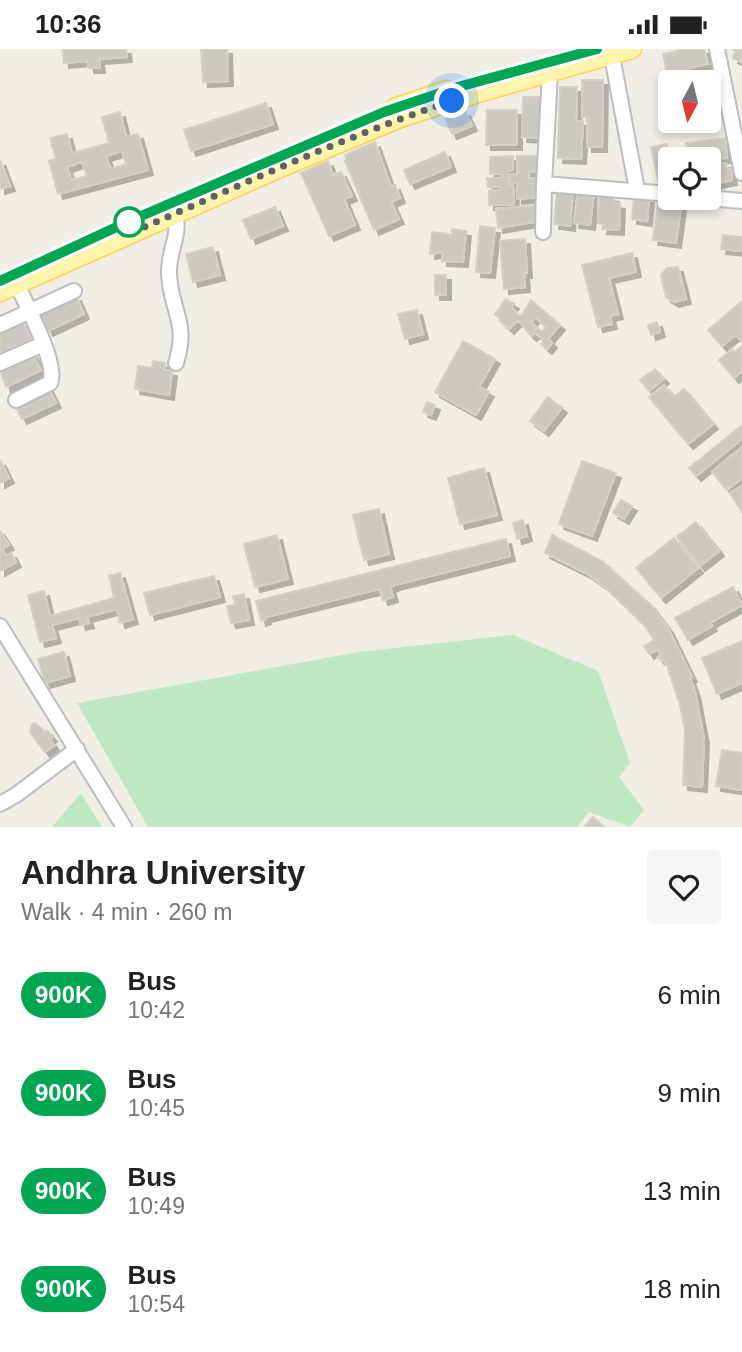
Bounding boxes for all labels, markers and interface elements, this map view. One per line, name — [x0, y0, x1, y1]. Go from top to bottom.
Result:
text: 10:36 — [35, 9, 102, 39]
north arrow — [658, 70, 721, 133]
map controls — [658, 70, 721, 210]
your location — [434, 83, 469, 118]
button: locate — [658, 147, 721, 210]
unlabelled marker — [114, 207, 144, 237]
button: heart — [647, 850, 721, 924]
text: Andhra University — [21, 854, 305, 891]
text: Walk · 4 min · 260 m — [21, 899, 232, 925]
text: Bus — [127, 966, 177, 996]
text: 6 min — [657, 980, 721, 1010]
text: 900K — [35, 981, 92, 1008]
text: 10:42 — [127, 997, 185, 1023]
text: Bus — [127, 1064, 177, 1094]
text: 9 min — [657, 1078, 721, 1108]
text: 900K — [35, 1079, 92, 1106]
text: 10:45 — [127, 1095, 185, 1121]
text: Bus — [127, 1162, 177, 1192]
text: 13 min — [643, 1176, 721, 1206]
text: 900K — [35, 1177, 92, 1204]
text: 10:49 — [127, 1193, 185, 1219]
text: Bus — [127, 1260, 177, 1290]
text: 18 min — [643, 1274, 721, 1304]
text: 900K — [35, 1275, 92, 1302]
text: 10:54 — [127, 1291, 185, 1317]

